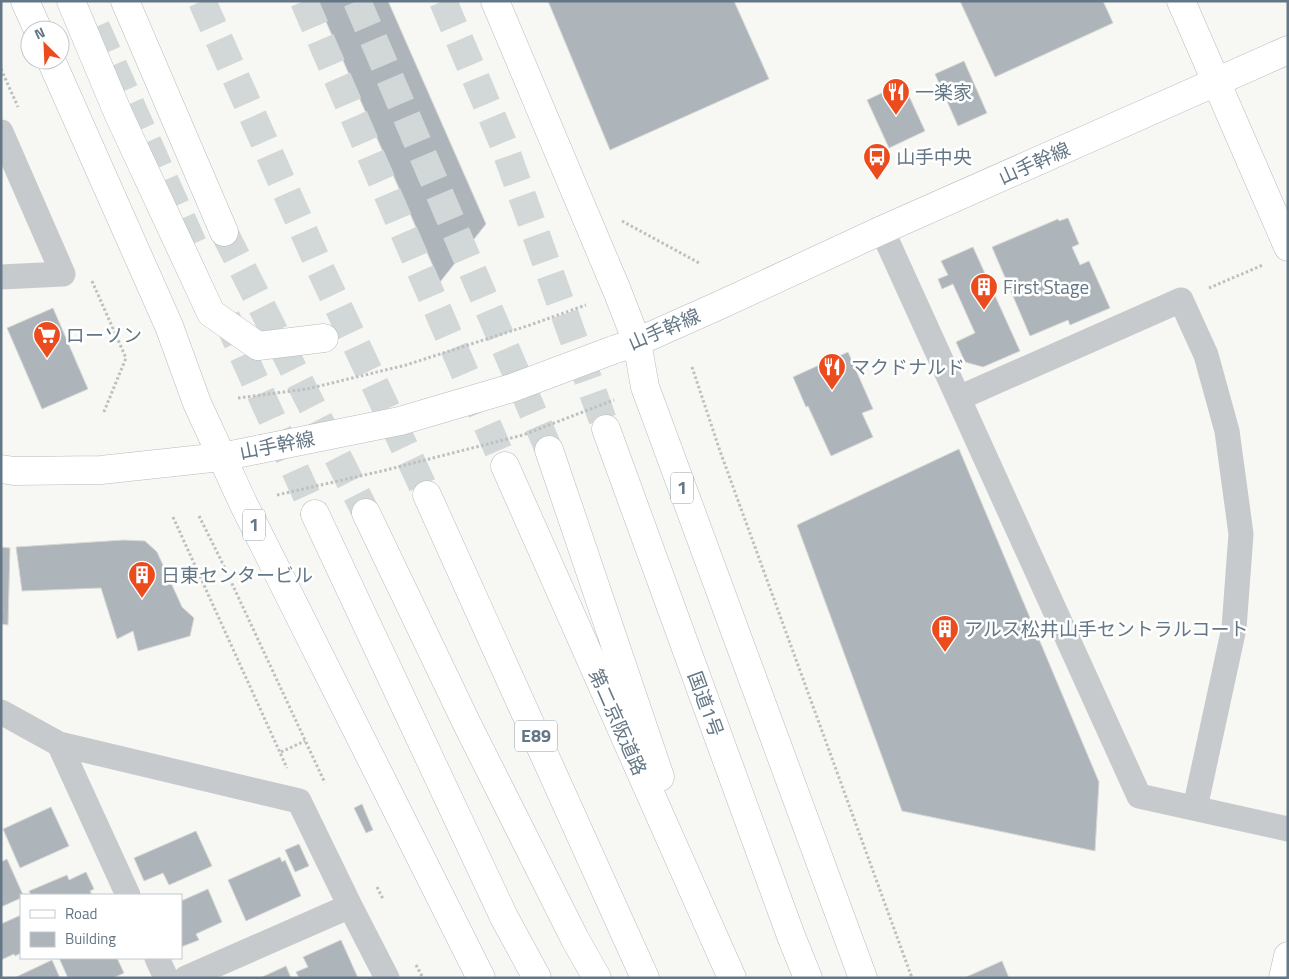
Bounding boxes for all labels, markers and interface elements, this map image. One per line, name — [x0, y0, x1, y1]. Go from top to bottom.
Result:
north arrow — [20, 20, 70, 70]
text: N — [31, 21, 48, 44]
restaurant icon: 一楽家 — [881, 77, 911, 116]
place label: 一楽家 — [915, 77, 972, 106]
street label: 山手幹線 — [993, 134, 1074, 191]
bus stop icon: 山手中央 — [862, 142, 892, 181]
place label: 山手中央 — [896, 142, 972, 171]
building icon: First Stage — [969, 272, 999, 311]
place label: First Stage — [1003, 272, 1089, 301]
street label: 山手幹線 — [623, 300, 704, 357]
supermarket icon: ローソン — [32, 320, 62, 359]
place label: ローソン — [66, 320, 142, 349]
restaurant icon: マクドナルド — [817, 352, 847, 391]
place label: マクドナルド — [851, 352, 965, 381]
street label: 山手幹線 — [237, 423, 317, 466]
road number: 1 — [671, 472, 693, 503]
road number: 1 — [243, 510, 265, 540]
building icon: 日東センタービル — [127, 560, 157, 599]
place label: 日東センタービル — [161, 560, 313, 589]
building icon: アルス松井山手セントラルコート — [930, 614, 960, 653]
place label: アルス松井山手セントラルコート — [964, 614, 1248, 643]
street label: 第二京阪道路 — [582, 664, 655, 780]
street label: 国道1号 — [681, 667, 732, 741]
road number: E89 — [515, 720, 557, 751]
legend — [20, 894, 182, 959]
text: Road — [65, 902, 97, 925]
text: Building — [65, 927, 116, 950]

